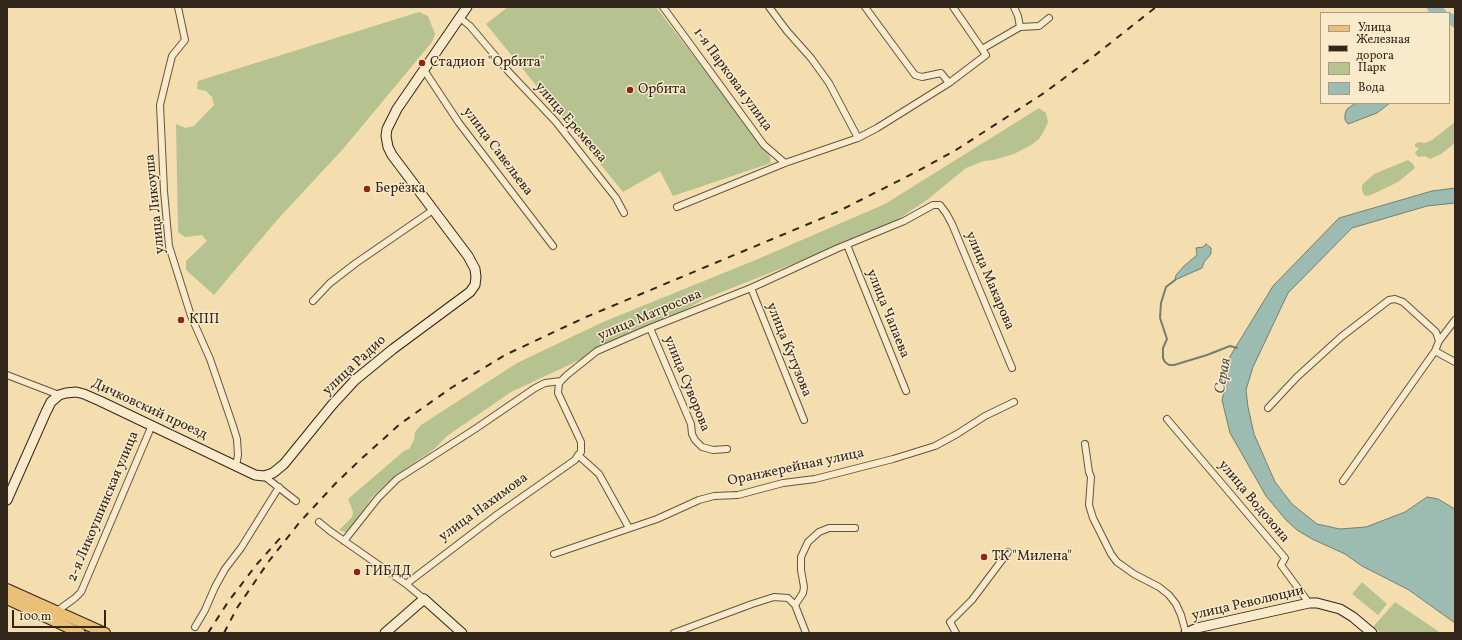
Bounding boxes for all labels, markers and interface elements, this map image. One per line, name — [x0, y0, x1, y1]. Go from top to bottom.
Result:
legend — [1320, 12, 1450, 104]
text: Улица — [1358, 20, 1391, 36]
street label: 1-я Парковая улица — [689, 25, 775, 135]
text: Железная дорога — [1356, 32, 1410, 64]
place label: Стадион "Орбита" — [430, 55, 545, 71]
marker: Стадион "Орбита" — [417, 58, 427, 68]
text: Парк — [1358, 60, 1386, 76]
street label: улица Еремеева — [530, 79, 610, 167]
text: Вода — [1358, 80, 1385, 96]
place label: Орбита — [638, 82, 686, 98]
marker: Орбита — [625, 85, 635, 95]
street label: улица Савельева — [458, 104, 536, 200]
street label: улица Ликоуша — [142, 153, 170, 255]
place label: Берёзка — [375, 181, 425, 197]
marker: Берёзка — [362, 184, 372, 194]
street label: улица Макарова — [961, 229, 1017, 333]
street label: улица Чапаева — [862, 267, 912, 361]
street label: улица Матросова — [595, 287, 705, 345]
street label: улица Кутузова — [761, 300, 815, 400]
place label: КПП — [189, 312, 219, 328]
marker: КПП — [176, 315, 186, 325]
street label: улица Радио — [320, 332, 390, 400]
street label: улица Суворова — [659, 334, 713, 434]
water label: Серая — [1212, 357, 1236, 395]
street label: Дичковский проезд — [88, 376, 210, 444]
street label: 2-я Ликоушинская улица — [65, 429, 143, 585]
street label: Оранжерейная улица — [726, 445, 866, 491]
street label: улица Водозона — [1214, 457, 1292, 547]
street label: улица Нахимова — [436, 470, 532, 546]
place label: ТК "Милена" — [992, 549, 1072, 565]
marker: ТК "Милена" — [979, 552, 989, 562]
place label: ГИБДД — [365, 564, 411, 580]
marker: ГИБДД — [352, 567, 362, 577]
street label: улица Революции — [1190, 583, 1306, 625]
scale bar — [14, 602, 108, 628]
text: 100 m — [19, 609, 51, 625]

